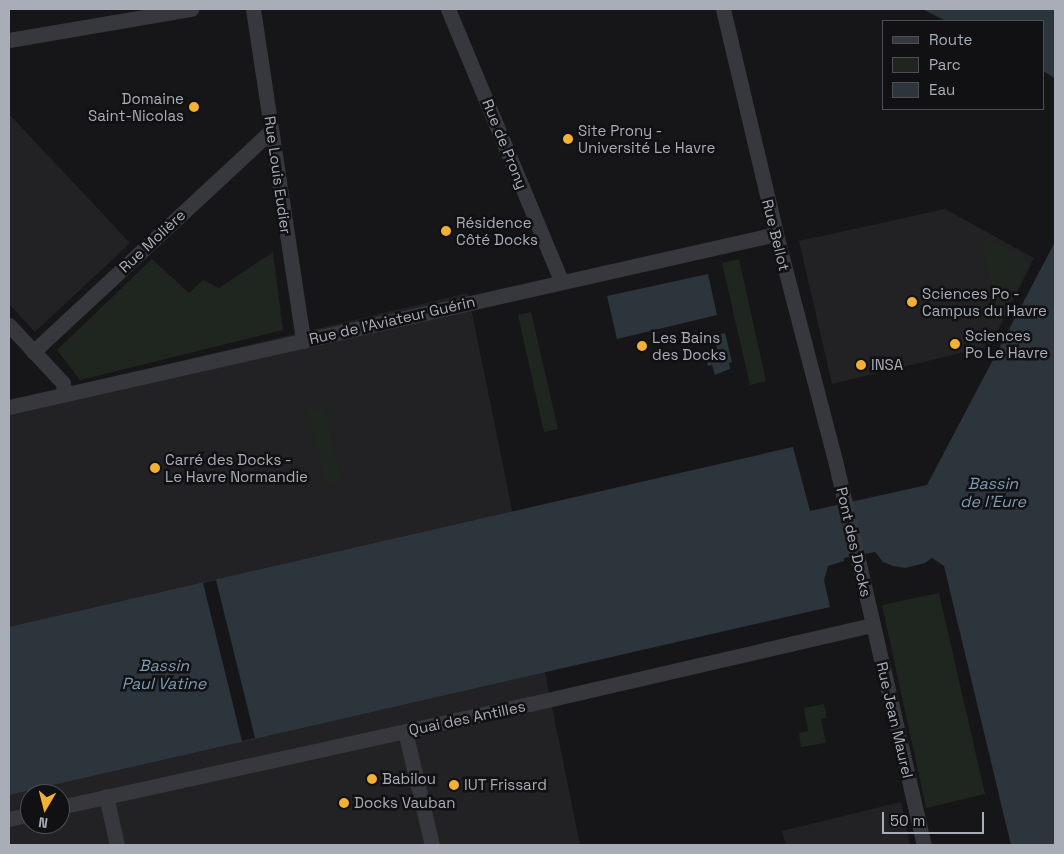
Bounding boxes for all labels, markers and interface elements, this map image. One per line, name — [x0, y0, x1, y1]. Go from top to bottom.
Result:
legend — [882, 20, 1044, 110]
text: Route — [929, 30, 972, 49]
text: Parc — [929, 55, 961, 74]
text: Eau — [929, 80, 955, 99]
place label: Domaine Saint-Nicolas — [88, 89, 184, 124]
street label: Rue de Prony — [479, 96, 531, 192]
marker: Domaine Saint-Nicolas — [188, 101, 200, 113]
street label: Rue Louis Eudier — [261, 115, 295, 235]
place label: Site Prony - Université Le Havre — [578, 121, 715, 156]
marker: Site Prony - Université Le Havre — [562, 133, 574, 145]
street label: Rue Bellot — [758, 197, 794, 273]
street label: Rue Molière — [115, 206, 189, 276]
place label: Résidence Côté Docks — [456, 213, 538, 248]
marker: Résidence Côté Docks — [440, 225, 452, 237]
place label: Sciences Po - Campus du Havre — [922, 284, 1047, 319]
street label: Rue de l'Aviateur Guérin — [307, 292, 477, 348]
marker: Sciences Po - Campus du Havre — [906, 296, 918, 308]
place label: Sciences Po Le Havre — [965, 326, 1048, 361]
place label: Les Bains des Docks — [652, 328, 726, 363]
marker: Sciences Po Le Havre — [949, 338, 961, 350]
marker: Les Bains des Docks — [636, 340, 648, 352]
place label: INSA — [871, 356, 903, 374]
marker: INSA — [855, 359, 867, 371]
place label: Carré des Docks - Le Havre Normandie — [165, 450, 308, 485]
marker: Carré des Docks - Le Havre Normandie — [149, 462, 161, 474]
water label: Bassin de l'Eure — [960, 474, 1026, 512]
street label: Pont des Docks — [833, 485, 875, 599]
water label: Bassin Paul Vatine — [122, 656, 206, 694]
street label: Rue Jean Maurel — [873, 660, 917, 780]
street label: Quai des Antilles — [407, 697, 527, 739]
place label: Babilou — [382, 770, 436, 788]
marker: Babilou — [366, 773, 378, 785]
place label: IUT Frissard — [464, 776, 547, 794]
marker: IUT Frissard — [448, 779, 460, 791]
north arrow — [20, 784, 70, 834]
place label: Docks Vauban — [354, 794, 456, 812]
marker: Docks Vauban — [338, 797, 350, 809]
scale bar — [884, 802, 986, 834]
text: 50 m — [890, 811, 925, 830]
text: N — [37, 813, 49, 832]

